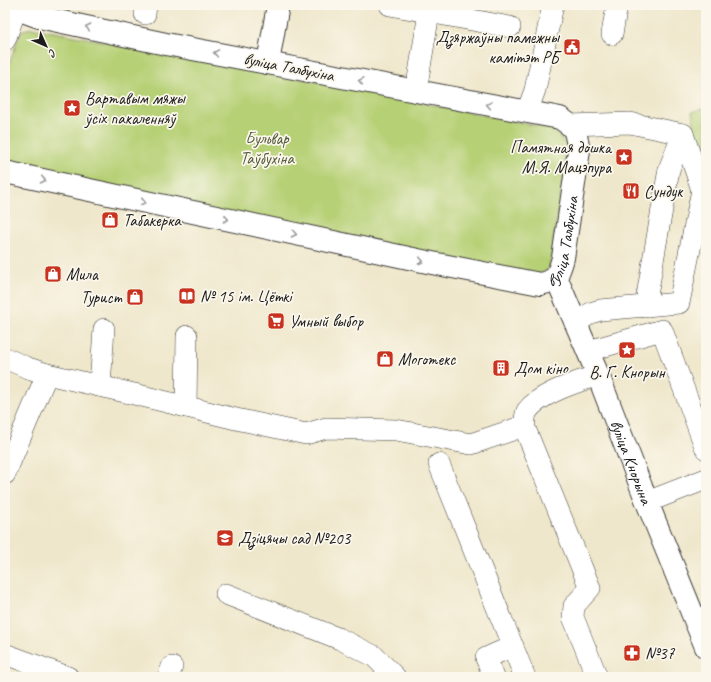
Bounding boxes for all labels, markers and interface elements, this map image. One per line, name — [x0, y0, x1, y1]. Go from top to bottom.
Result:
one-way arrow — [85, 24, 91, 32]
north arrow — [26, 26, 66, 66]
place label: Дзяржаўны памежны камітэт РБ — [436, 27, 562, 68]
public building icon: Дзяржаўны памежны камітэт РБ — [562, 37, 582, 57]
text: С — [45, 46, 60, 61]
street label: вуліца Талбухіна — [242, 48, 337, 86]
one-way arrow — [213, 49, 219, 58]
one-way arrow — [358, 77, 364, 85]
place label: Вартавым мяжы ўсіх пакаленняў — [84, 88, 187, 129]
place icon: Вартавым мяжы ўсіх пакаленняў — [62, 98, 82, 118]
one-way arrow — [486, 101, 492, 110]
park label: Бульвар Таўбухіна — [240, 128, 296, 169]
place label: Памятная дошка М.Я. Мацэпура — [510, 137, 613, 178]
place icon: Памятная дошка М.Я. Мацэпура — [614, 147, 634, 167]
one-way arrow — [40, 176, 46, 184]
restaurant icon: Сундук — [621, 181, 641, 201]
place label: Сундук — [644, 181, 684, 202]
street label: вуліца Талбухіна — [543, 193, 583, 291]
one-way arrow — [140, 197, 146, 205]
shop icon: Табакерка — [100, 210, 120, 230]
place label: Табакерка — [123, 210, 182, 231]
one-way arrow — [223, 215, 229, 223]
one-way arrow — [291, 229, 297, 237]
one-way arrow — [418, 257, 424, 265]
shop icon: Мила — [43, 264, 63, 284]
place label: Мила — [66, 264, 99, 285]
library icon: № 15 ім. Цёткі — [177, 286, 197, 306]
place label: № 15 ім. Цёткі — [200, 286, 294, 307]
place label: Турист — [81, 287, 122, 308]
shop icon: Турист — [125, 287, 145, 307]
supermarket icon: Умный выбор — [266, 311, 286, 331]
place label: Умный выбор — [289, 311, 365, 332]
place icon: В. Г. Кнорын — [617, 340, 637, 360]
shop icon: Моготекс — [375, 349, 395, 369]
place label: Моготекс — [398, 349, 456, 370]
building icon: Дом кіно — [491, 358, 511, 378]
place label: Дом кіно — [514, 358, 569, 379]
place label: В. Г. Кнорын — [589, 362, 666, 383]
street label: вуліца Кнорына — [606, 417, 658, 509]
school or university icon: Дзіцячы сад №203 — [215, 528, 235, 548]
place label: Дзіцячы сад №203 — [238, 528, 352, 550]
pharmacy icon: №37 — [622, 643, 642, 663]
place label: №37 — [645, 643, 676, 664]

